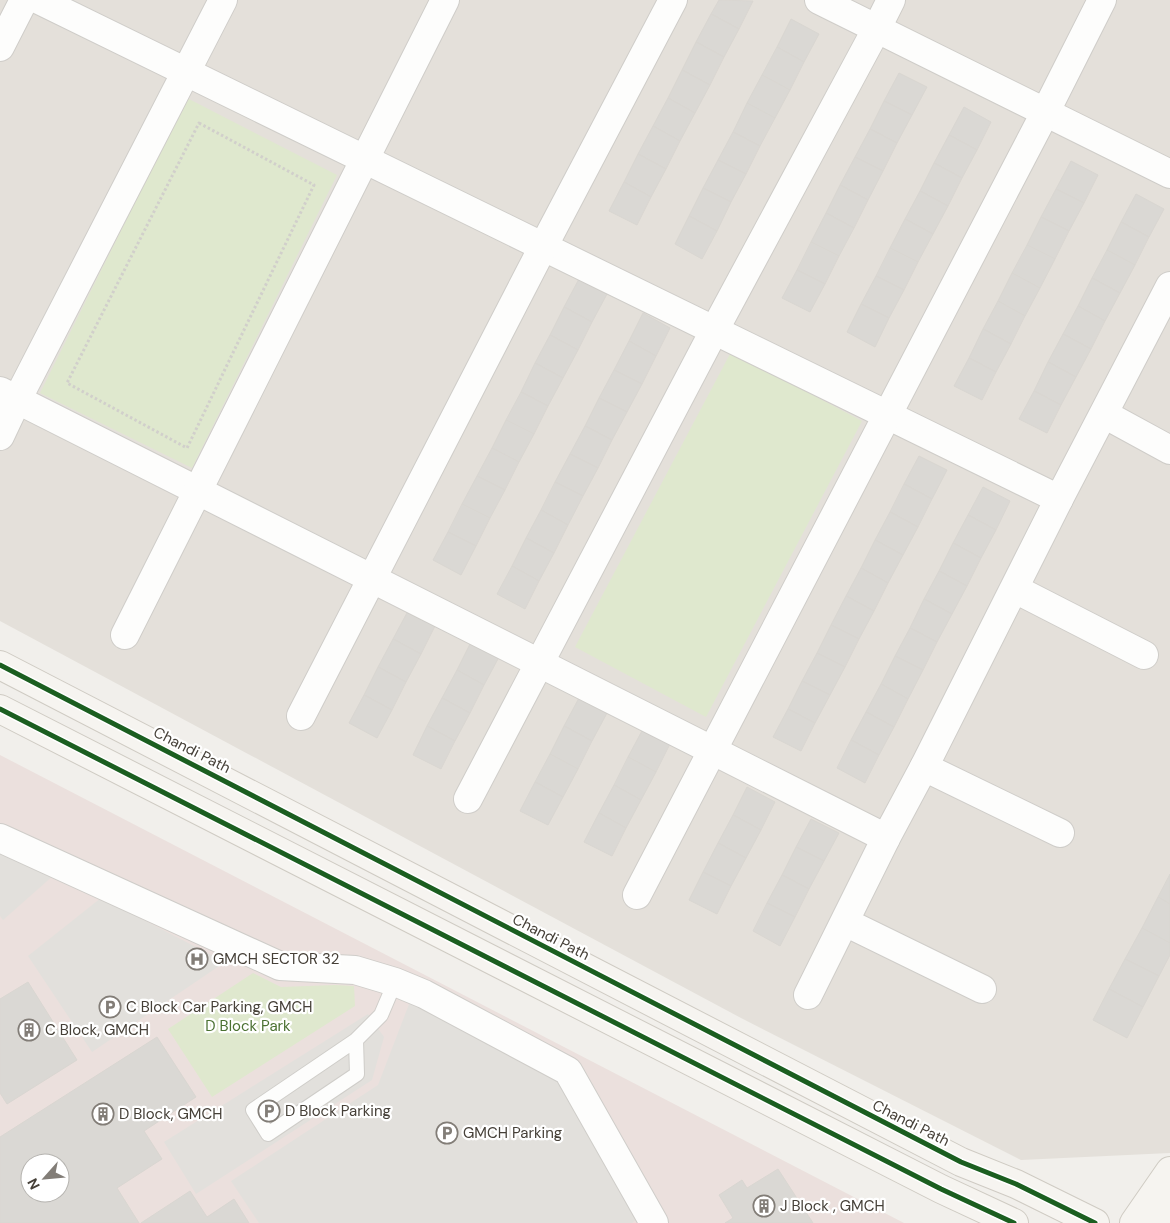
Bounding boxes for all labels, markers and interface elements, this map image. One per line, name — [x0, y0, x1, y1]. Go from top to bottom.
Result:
street label: Chandi Path — [150, 722, 234, 778]
street label: Chandi Path — [509, 909, 593, 965]
hospital icon: GMCH SECTOR 32 — [185, 947, 209, 971]
place label: GMCH SECTOR 32 — [213, 949, 340, 969]
parking icon: C Block Car Parking, GMCH — [98, 995, 122, 1019]
place label: C Block Car Parking, GMCH — [126, 997, 313, 1017]
park label: D Block Park — [205, 1016, 291, 1036]
building icon: C Block, GMCH — [17, 1018, 41, 1042]
place label: C Block, GMCH — [45, 1020, 149, 1040]
street label: Chandi Path — [869, 1095, 953, 1151]
parking icon: D Block Parking — [257, 1099, 281, 1123]
place label: D Block Parking — [285, 1101, 391, 1121]
building icon: D Block, GMCH — [91, 1102, 115, 1126]
place label: D Block, GMCH — [119, 1104, 222, 1124]
parking icon: GMCH Parking — [435, 1121, 459, 1145]
place label: GMCH Parking — [463, 1123, 562, 1143]
north arrow — [20, 1153, 70, 1203]
text: N — [23, 1175, 44, 1193]
building icon: J Block , GMCH — [752, 1194, 776, 1218]
place label: J Block , GMCH — [780, 1196, 885, 1216]

